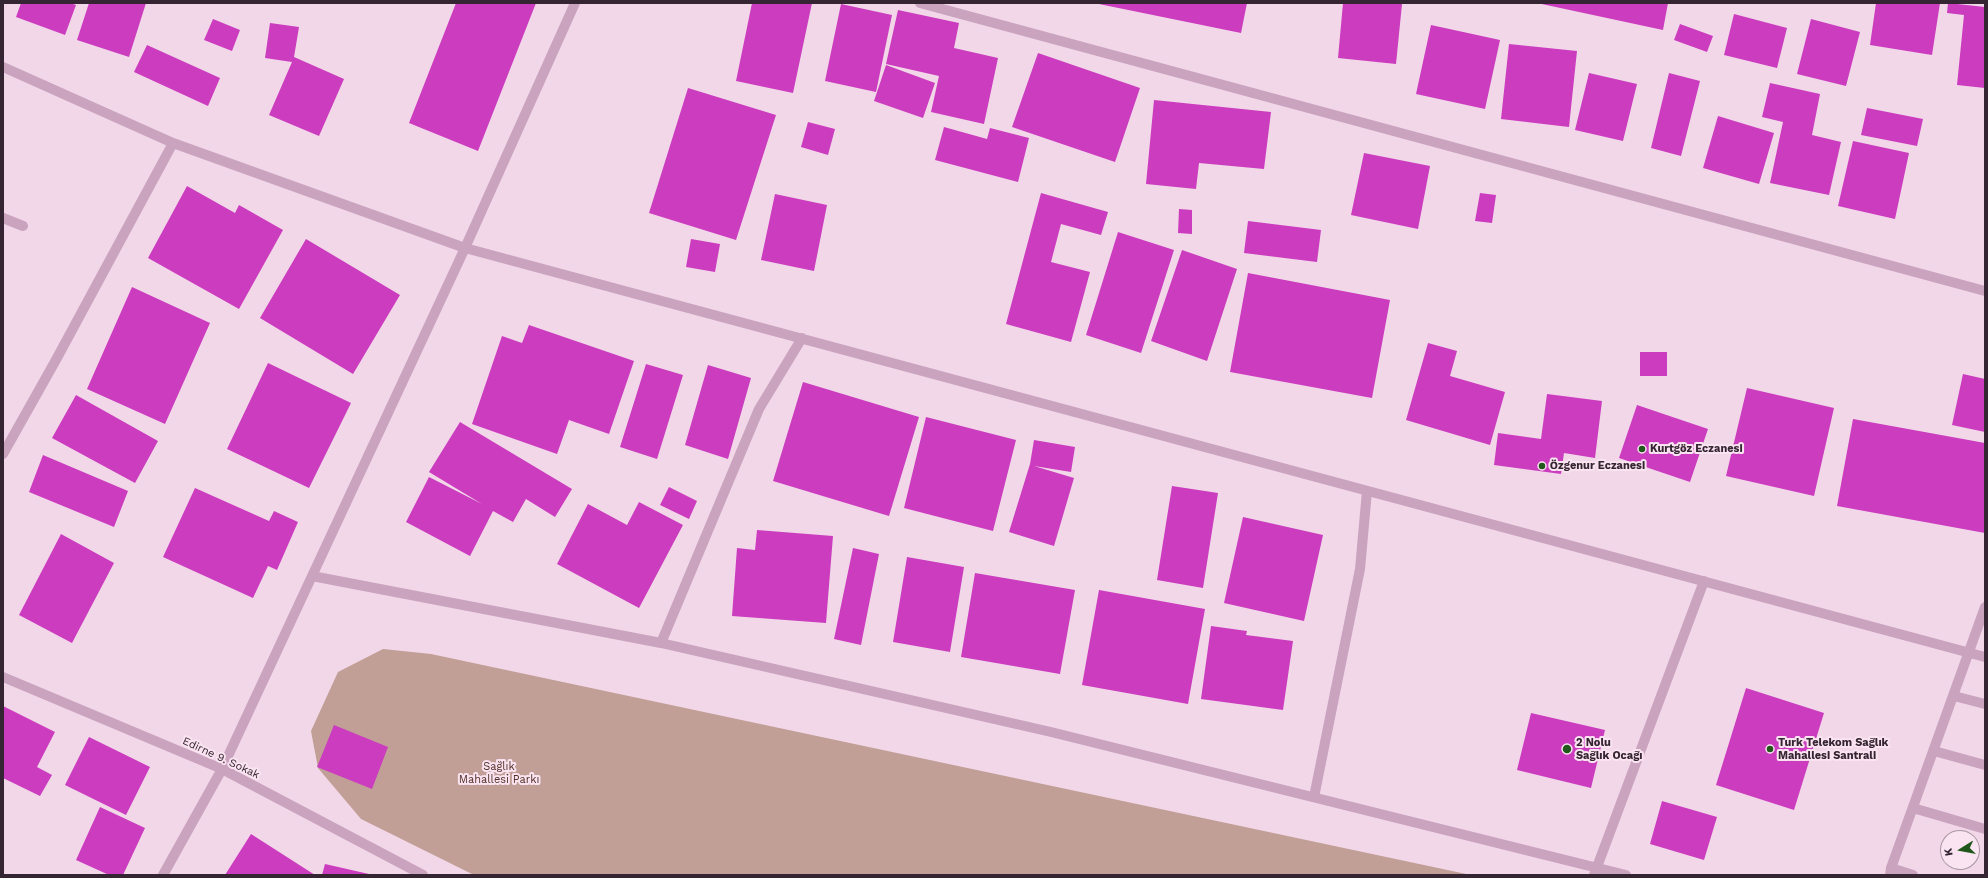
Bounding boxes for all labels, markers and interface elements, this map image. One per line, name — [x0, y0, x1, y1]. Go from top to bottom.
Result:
place label: Kurtgöz Eczanesi — [1650, 442, 1743, 456]
marker: Kurtgöz Eczanesi — [1637, 444, 1647, 454]
place label: Özgenur Eczanesi — [1550, 459, 1645, 473]
marker: Özgenur Eczanesi — [1537, 461, 1547, 471]
street label: Edirne 9. Sokak — [180, 734, 262, 782]
place label: 2 Nolu Sağlık Ocağı — [1576, 736, 1643, 762]
place label: Turk Telekom Sağlık Mahallesi Santrali — [1778, 736, 1888, 762]
marker: 2 Nolu Sağlık Ocağı — [1561, 743, 1573, 755]
marker: Turk Telekom Sağlık Mahallesi Santrali — [1765, 744, 1775, 754]
park label: Sağlık Mahallesi Parkı — [459, 760, 539, 786]
north arrow — [1940, 830, 1980, 870]
text: K — [1942, 847, 1956, 857]

